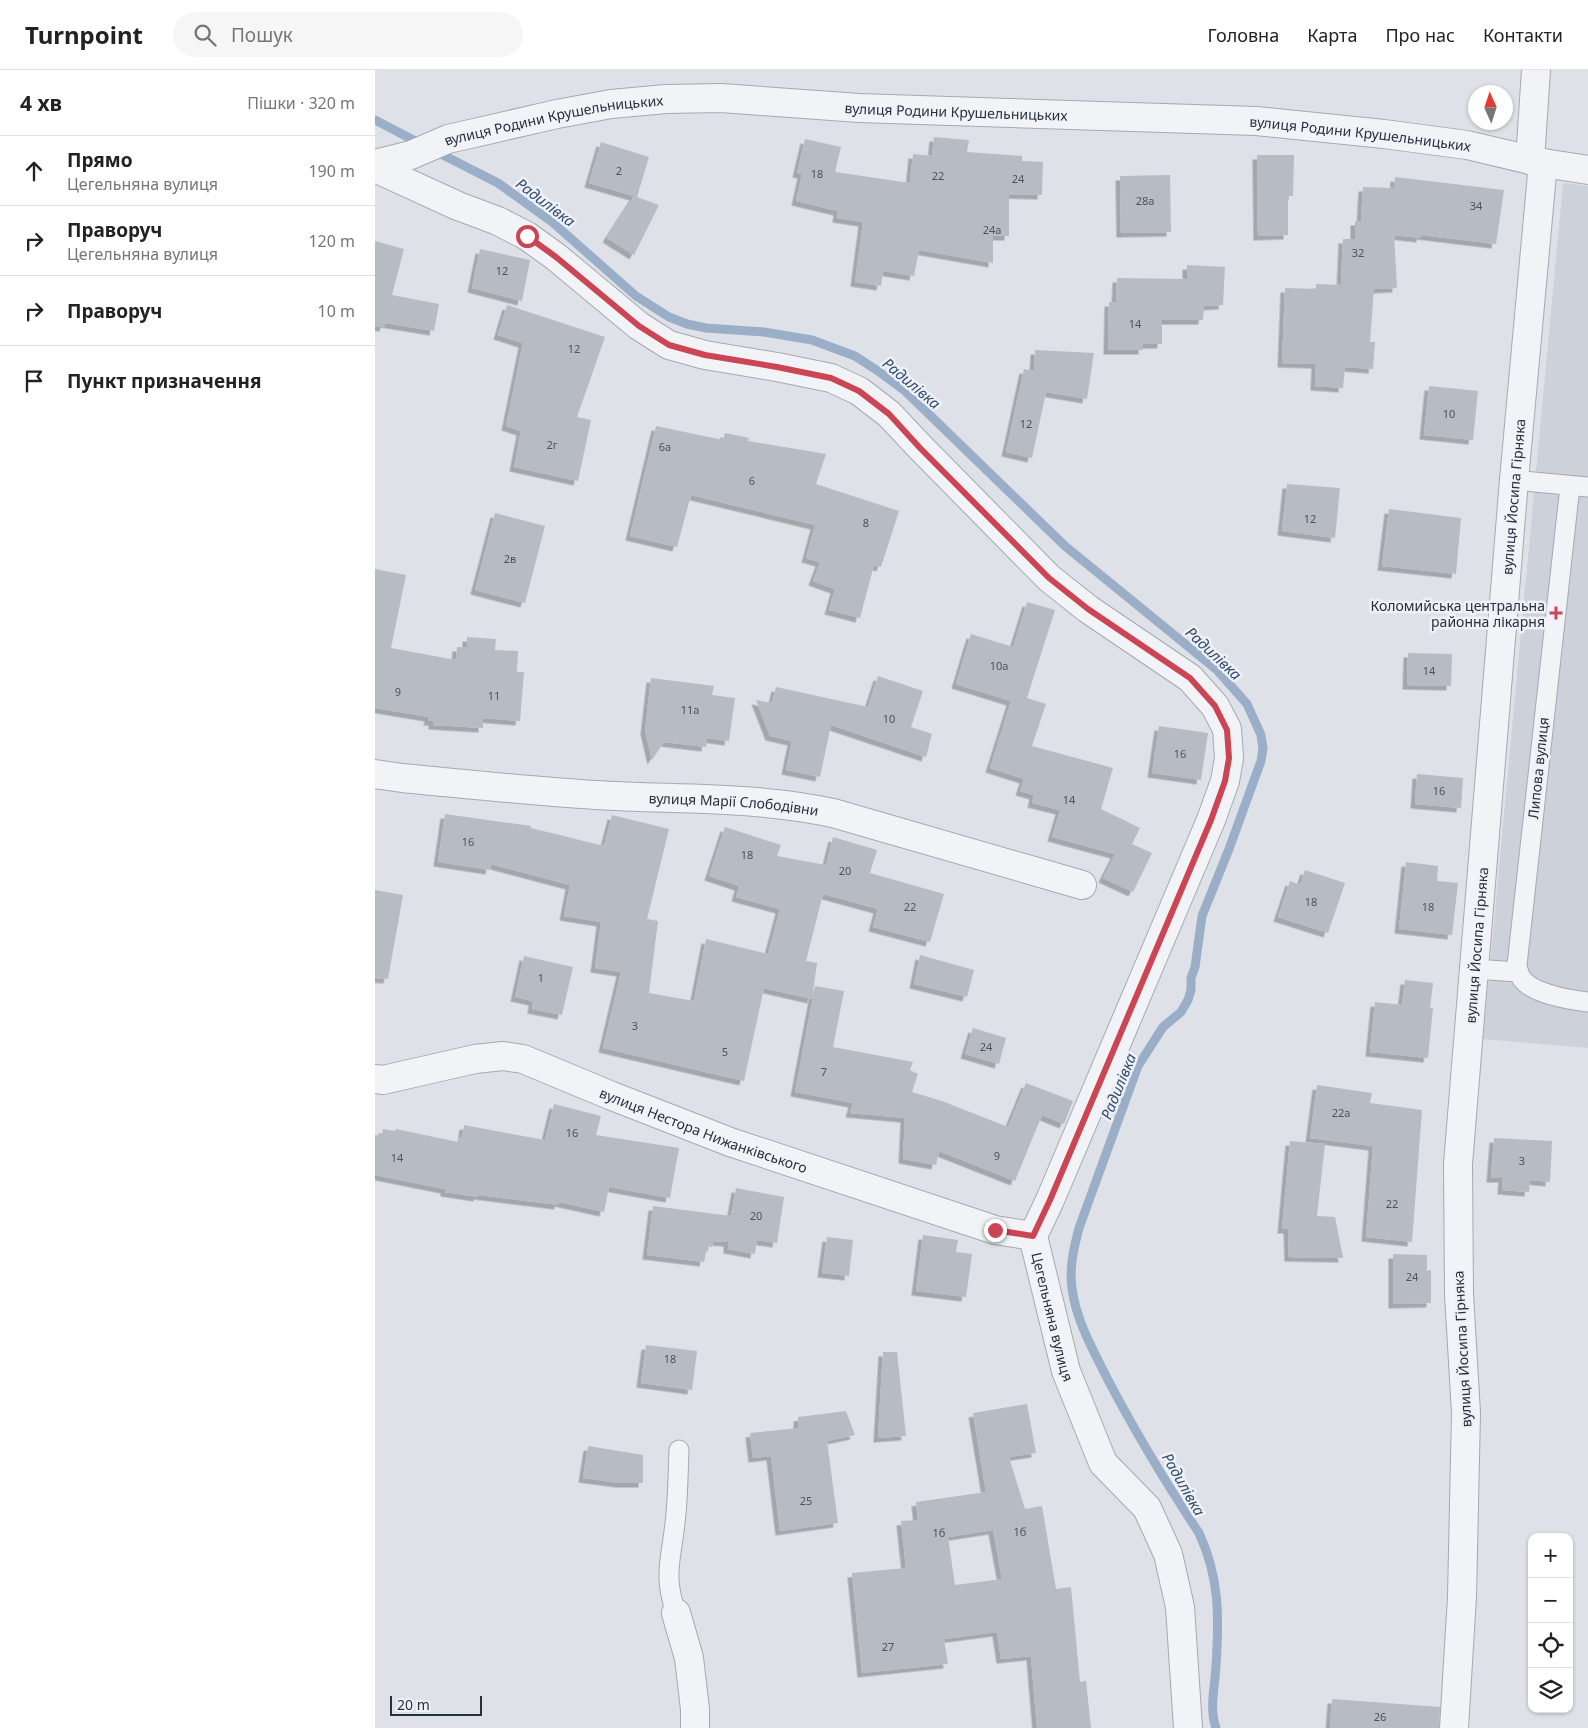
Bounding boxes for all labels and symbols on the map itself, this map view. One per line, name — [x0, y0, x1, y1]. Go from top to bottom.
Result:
north arrow — [1468, 85, 1513, 130]
street label: вулиця Родини Крушельницьких — [441, 90, 665, 149]
street label: вулиця Родини Крушельницьких — [844, 97, 1069, 124]
street label: вулиця Родини Крушельницьких — [1249, 111, 1474, 155]
house number: 2 — [616, 163, 622, 178]
house number: 18 — [811, 166, 823, 181]
house number: 22 — [932, 168, 944, 183]
house number: 24 — [1012, 171, 1025, 186]
water label: Радилівка — [512, 173, 580, 231]
house number: 28а — [1136, 193, 1154, 208]
house number: 34 — [1470, 198, 1483, 213]
house number: 24а — [983, 222, 1001, 237]
route start — [516, 225, 539, 248]
house number: 32 — [1352, 245, 1364, 260]
house number: 12 — [496, 263, 508, 278]
house number: 14 — [1129, 316, 1142, 331]
house number: 12 — [568, 341, 580, 356]
water label: Радилівка — [879, 353, 945, 413]
house number: 10 — [1443, 406, 1455, 421]
house number: 12 — [1020, 416, 1032, 431]
street label: вулиця Йосипа Гірняка — [1497, 418, 1529, 576]
house number: 2г — [546, 437, 558, 452]
house number: 6а — [659, 439, 671, 454]
house number: 6 — [749, 473, 755, 488]
house number: 12 — [1304, 511, 1316, 526]
house number: 8 — [863, 515, 869, 530]
house number: 2в — [504, 551, 516, 566]
place label: Коломийська центральна районна лікарня — [1371, 596, 1545, 631]
marker: Коломийська центральна районна лікарня — [1549, 606, 1563, 620]
water label: Радилівка — [1182, 622, 1247, 684]
house number: 10а — [990, 658, 1008, 673]
house number: 14 — [1423, 663, 1436, 678]
house number: 9 — [395, 684, 401, 699]
house number: 11 — [488, 688, 500, 703]
house number: 11а — [681, 702, 699, 717]
house number: 10 — [883, 711, 895, 726]
street label: Липова вулиця — [1523, 716, 1553, 820]
house number: 16 — [1174, 746, 1186, 761]
house number: 16 — [1433, 783, 1445, 798]
street label: вулиця Марії Слободівни — [648, 788, 820, 819]
house number: 14 — [1063, 792, 1076, 807]
house number: 16 — [462, 834, 474, 849]
house number: 18 — [741, 847, 753, 862]
house number: 20 — [839, 863, 851, 878]
street label: вулиця Йосипа Гірняка — [1460, 866, 1492, 1024]
house number: 18 — [1305, 894, 1317, 909]
house number: 22 — [904, 899, 916, 914]
house number: 18 — [1422, 899, 1434, 914]
house number: 1 — [538, 970, 544, 985]
house number: 3 — [632, 1018, 638, 1033]
house number: 24 — [980, 1039, 993, 1054]
house number: 5 — [722, 1044, 728, 1059]
water label: Радилівка — [1096, 1050, 1140, 1122]
house number: 7 — [821, 1064, 827, 1079]
street label: вулиця Нестора Нижанківського — [597, 1082, 810, 1177]
house number: 22а — [1332, 1105, 1350, 1120]
house number: 16 — [566, 1125, 578, 1140]
house number: 9 — [994, 1148, 1000, 1163]
house number: 14 — [391, 1150, 404, 1165]
house number: 3 — [1519, 1153, 1525, 1168]
house number: 22 — [1386, 1196, 1398, 1211]
house number: 20 — [750, 1208, 762, 1223]
route end — [984, 1219, 1007, 1242]
street label: Цегельняна вулиця — [1028, 1250, 1079, 1384]
house number: 24 — [1406, 1269, 1419, 1284]
street label: вулиця Йосипа Гірняка — [1448, 1270, 1476, 1428]
house number: 18 — [664, 1351, 676, 1366]
water label: Радилівка — [1158, 1449, 1210, 1519]
house number: 25 — [800, 1493, 812, 1508]
house number: 1б — [1014, 1524, 1027, 1539]
house number: 1б — [933, 1525, 946, 1540]
house number: 27 — [882, 1639, 894, 1654]
scale bar — [390, 1693, 483, 1716]
house number: 26 — [1374, 1709, 1386, 1724]

